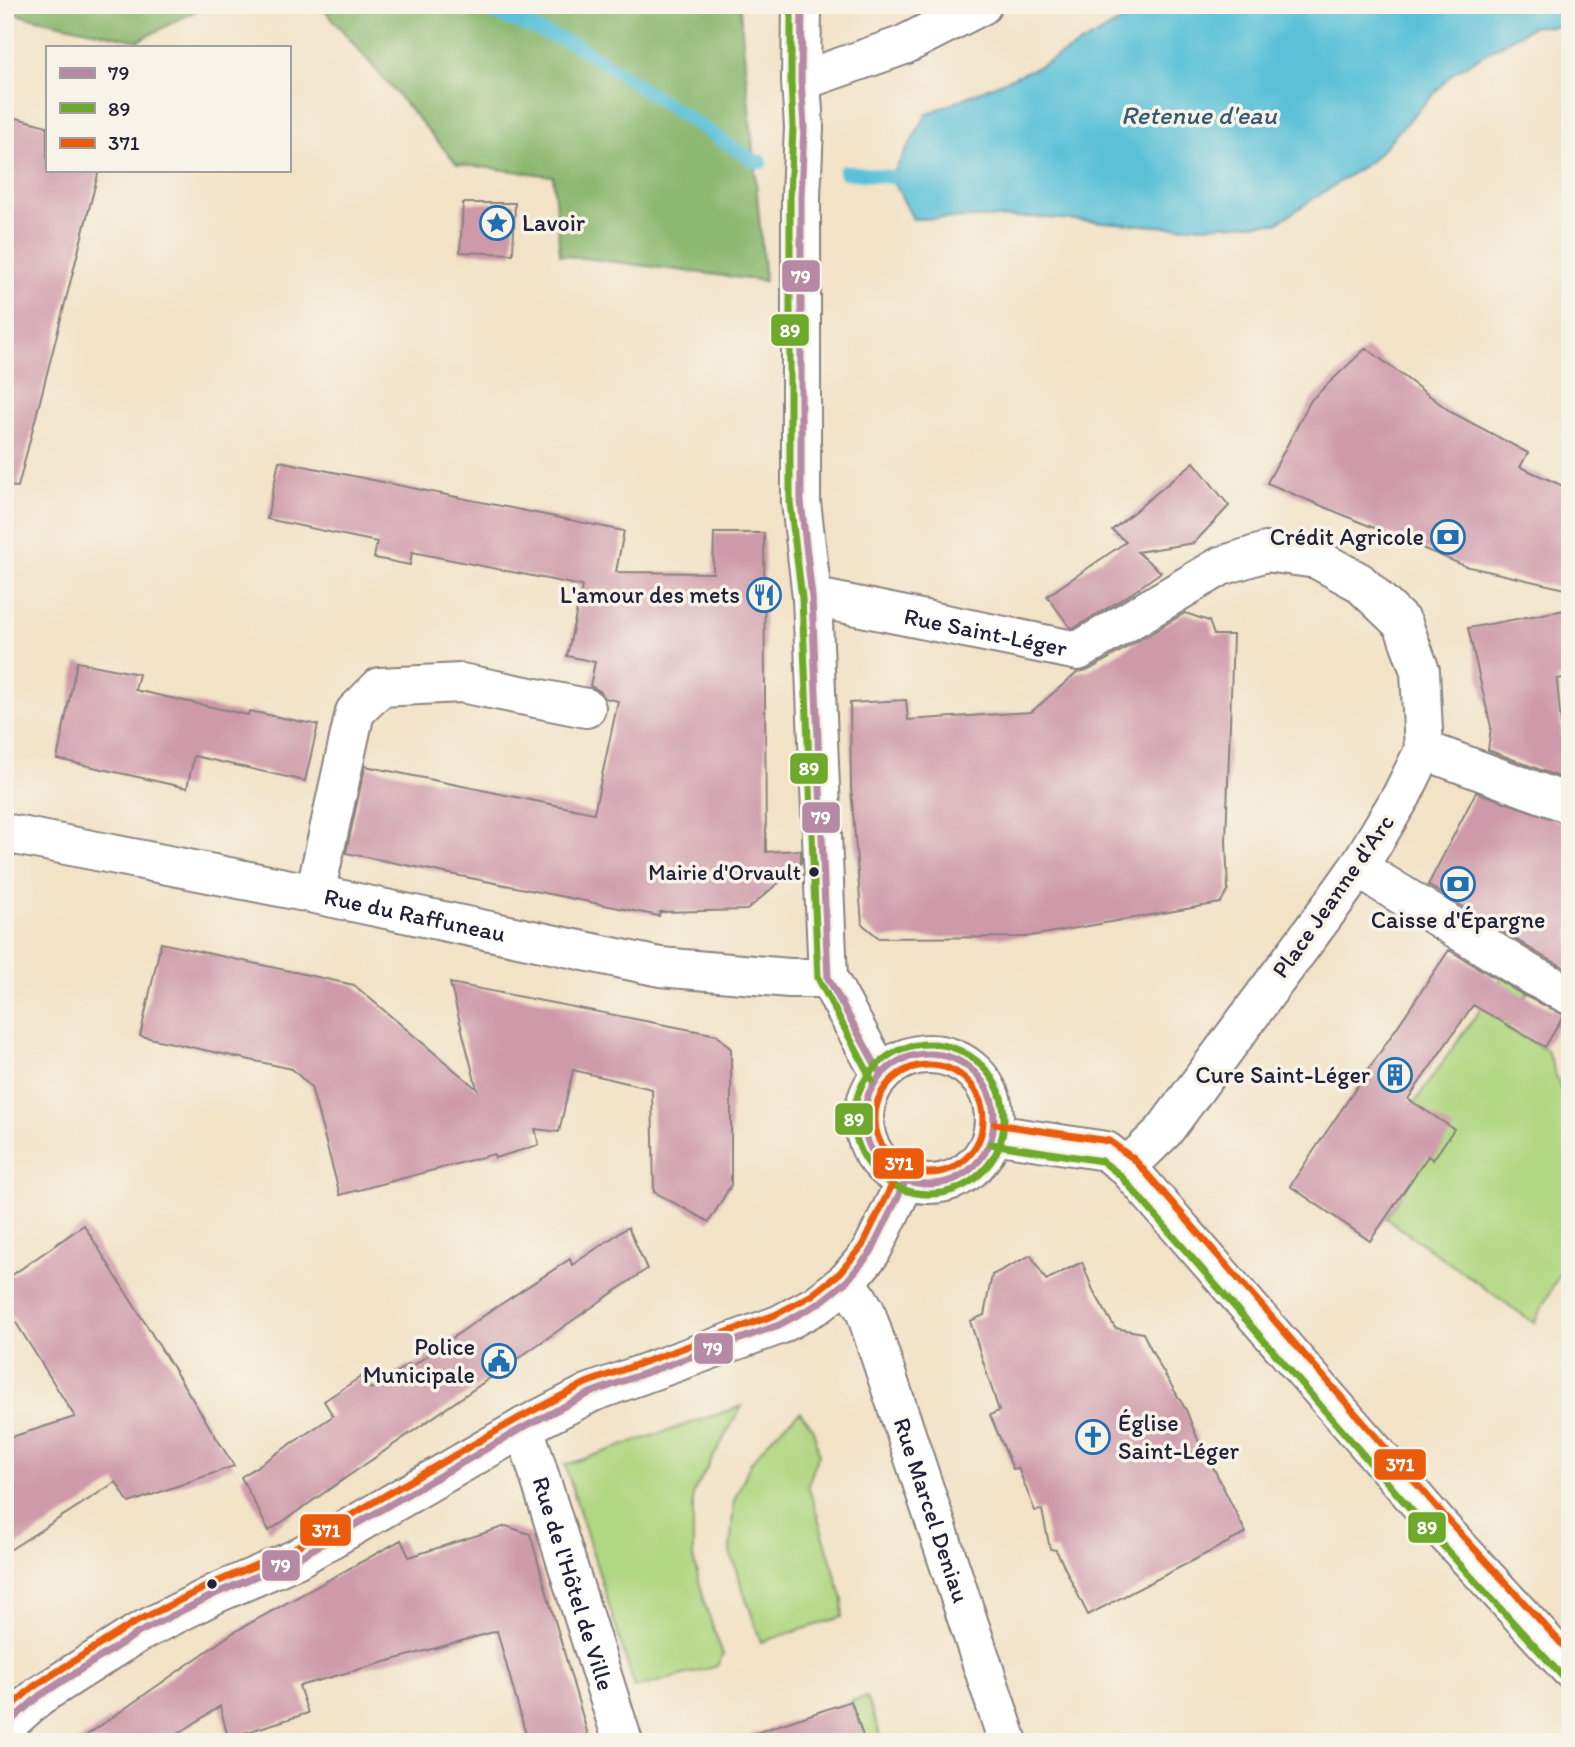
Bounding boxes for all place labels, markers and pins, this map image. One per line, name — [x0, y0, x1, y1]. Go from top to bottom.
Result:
place icon: Lavoir — [478, 204, 516, 242]
place label: Lavoir — [522, 208, 585, 237]
bank icon: Crédit Agricole — [1429, 518, 1467, 556]
place label: Crédit Agricole — [1270, 522, 1424, 551]
restaurant icon: L'amour des mets — [745, 576, 783, 614]
place label: L'amour des mets — [560, 580, 740, 609]
place label: Mairie d'Orvault — [648, 859, 801, 886]
marker: Mairie d'Orvault — [807, 865, 821, 879]
bank icon: Caisse d'Épargne — [1439, 865, 1477, 903]
place label: Caisse d'Épargne — [1371, 905, 1545, 934]
building icon: Cure Saint-Léger — [1376, 1056, 1414, 1094]
place label: Cure Saint-Léger — [1195, 1060, 1370, 1089]
place label: Police Municipale — [363, 1332, 475, 1389]
public building icon: Police Municipale — [480, 1342, 518, 1380]
place label: Église Saint-Léger — [1118, 1408, 1240, 1465]
church icon: Église Saint-Léger — [1074, 1418, 1112, 1456]
unlabelled marker — [205, 1577, 219, 1591]

